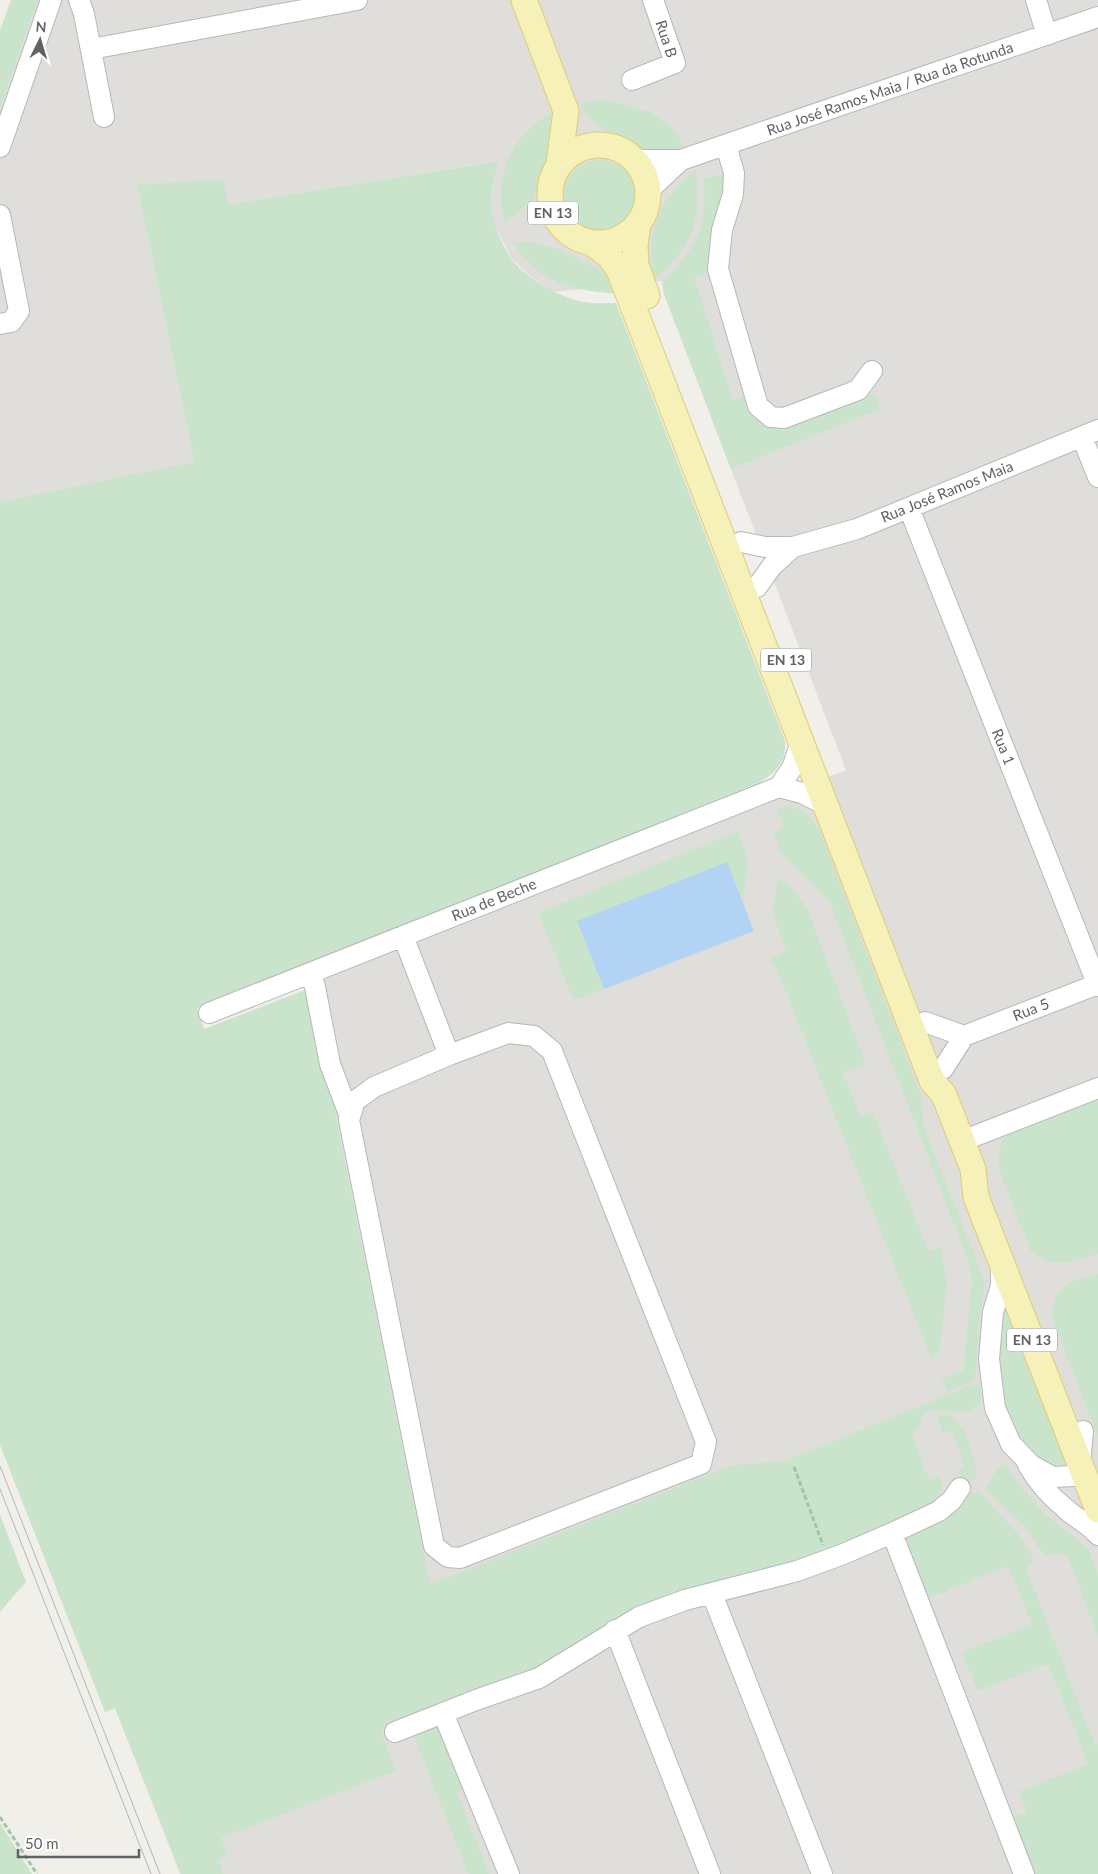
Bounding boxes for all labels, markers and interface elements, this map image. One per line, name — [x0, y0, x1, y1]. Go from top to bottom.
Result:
north arrow — [15, 15, 65, 65]
text: N — [35, 18, 47, 35]
street label: Rua B — [652, 18, 681, 60]
street label: Rua José Ramos Maia / Rua da Rotunda — [764, 37, 1015, 139]
road number: EN 13 — [528, 202, 578, 224]
street label: Rua José Ramos Maia — [878, 456, 1015, 526]
road number: EN 13 — [761, 648, 811, 672]
street label: Rua 1 — [989, 726, 1019, 767]
street label: Rua de Beche — [449, 874, 539, 924]
street label: Rua 5 — [1010, 994, 1051, 1024]
road number: EN 13 — [1007, 1328, 1057, 1352]
scale bar — [18, 1826, 139, 1858]
text: 50 m — [25, 1834, 59, 1852]

